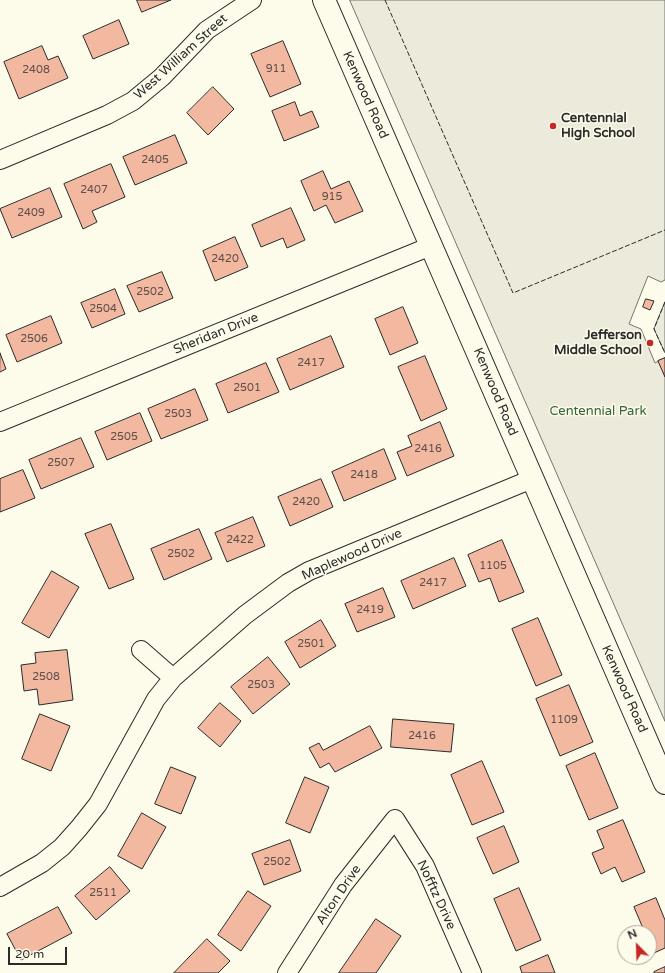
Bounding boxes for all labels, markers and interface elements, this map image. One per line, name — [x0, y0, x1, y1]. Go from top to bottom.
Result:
street label: West William Street — [131, 11, 231, 103]
street label: Kenwood Road — [339, 49, 391, 141]
house number: 911 — [266, 62, 286, 76]
house number: 2408 — [22, 63, 50, 77]
place label: Centennial High School — [561, 111, 635, 142]
marker: Centennial High School — [548, 121, 558, 131]
house number: 2405 — [141, 153, 169, 167]
house number: 2407 — [80, 183, 108, 197]
house number: 915 — [322, 190, 342, 204]
house number: 2409 — [17, 206, 45, 220]
house number: 2420 — [211, 252, 239, 266]
house number: 2502 — [136, 285, 164, 299]
house number: 2504 — [89, 302, 117, 316]
street label: Sheridan Drive — [171, 310, 261, 358]
place label: Jefferson Middle School — [554, 328, 642, 359]
house number: 2506 — [20, 332, 48, 346]
marker: Jefferson Middle School — [645, 338, 655, 348]
street label: Kenwood Road — [469, 346, 521, 438]
house number: 2417 — [297, 356, 325, 370]
house number: 2501 — [233, 381, 261, 395]
park label: Centennial Park — [550, 404, 646, 420]
house number: 2503 — [164, 407, 192, 421]
house number: 2505 — [110, 430, 138, 444]
house number: 2416 — [414, 442, 442, 456]
house number: 2507 — [47, 456, 75, 470]
house number: 2418 — [350, 468, 378, 482]
house number: 2420 — [292, 495, 320, 509]
street label: Maplewood Drive — [299, 526, 405, 584]
house number: 2422 — [226, 533, 254, 547]
house number: 2502 — [167, 547, 195, 561]
house number: 1105 — [479, 559, 507, 573]
house number: 2417 — [419, 576, 447, 590]
house number: 2419 — [356, 603, 384, 617]
house number: 2501 — [297, 637, 325, 651]
street label: Kenwood Road — [598, 643, 650, 735]
house number: 2508 — [32, 670, 60, 684]
house number: 2503 — [247, 678, 275, 692]
house number: 1109 — [550, 713, 578, 727]
house number: 2416 — [408, 729, 436, 743]
house number: 2502 — [263, 855, 291, 869]
street label: Nofftz Drive — [413, 858, 459, 932]
street label: Alton Drive — [313, 862, 365, 928]
house number: 2511 — [89, 886, 117, 900]
north arrow — [617, 925, 657, 965]
text: N — [626, 927, 639, 942]
scale bar — [10, 939, 69, 965]
text: 20 m — [15, 947, 44, 961]

